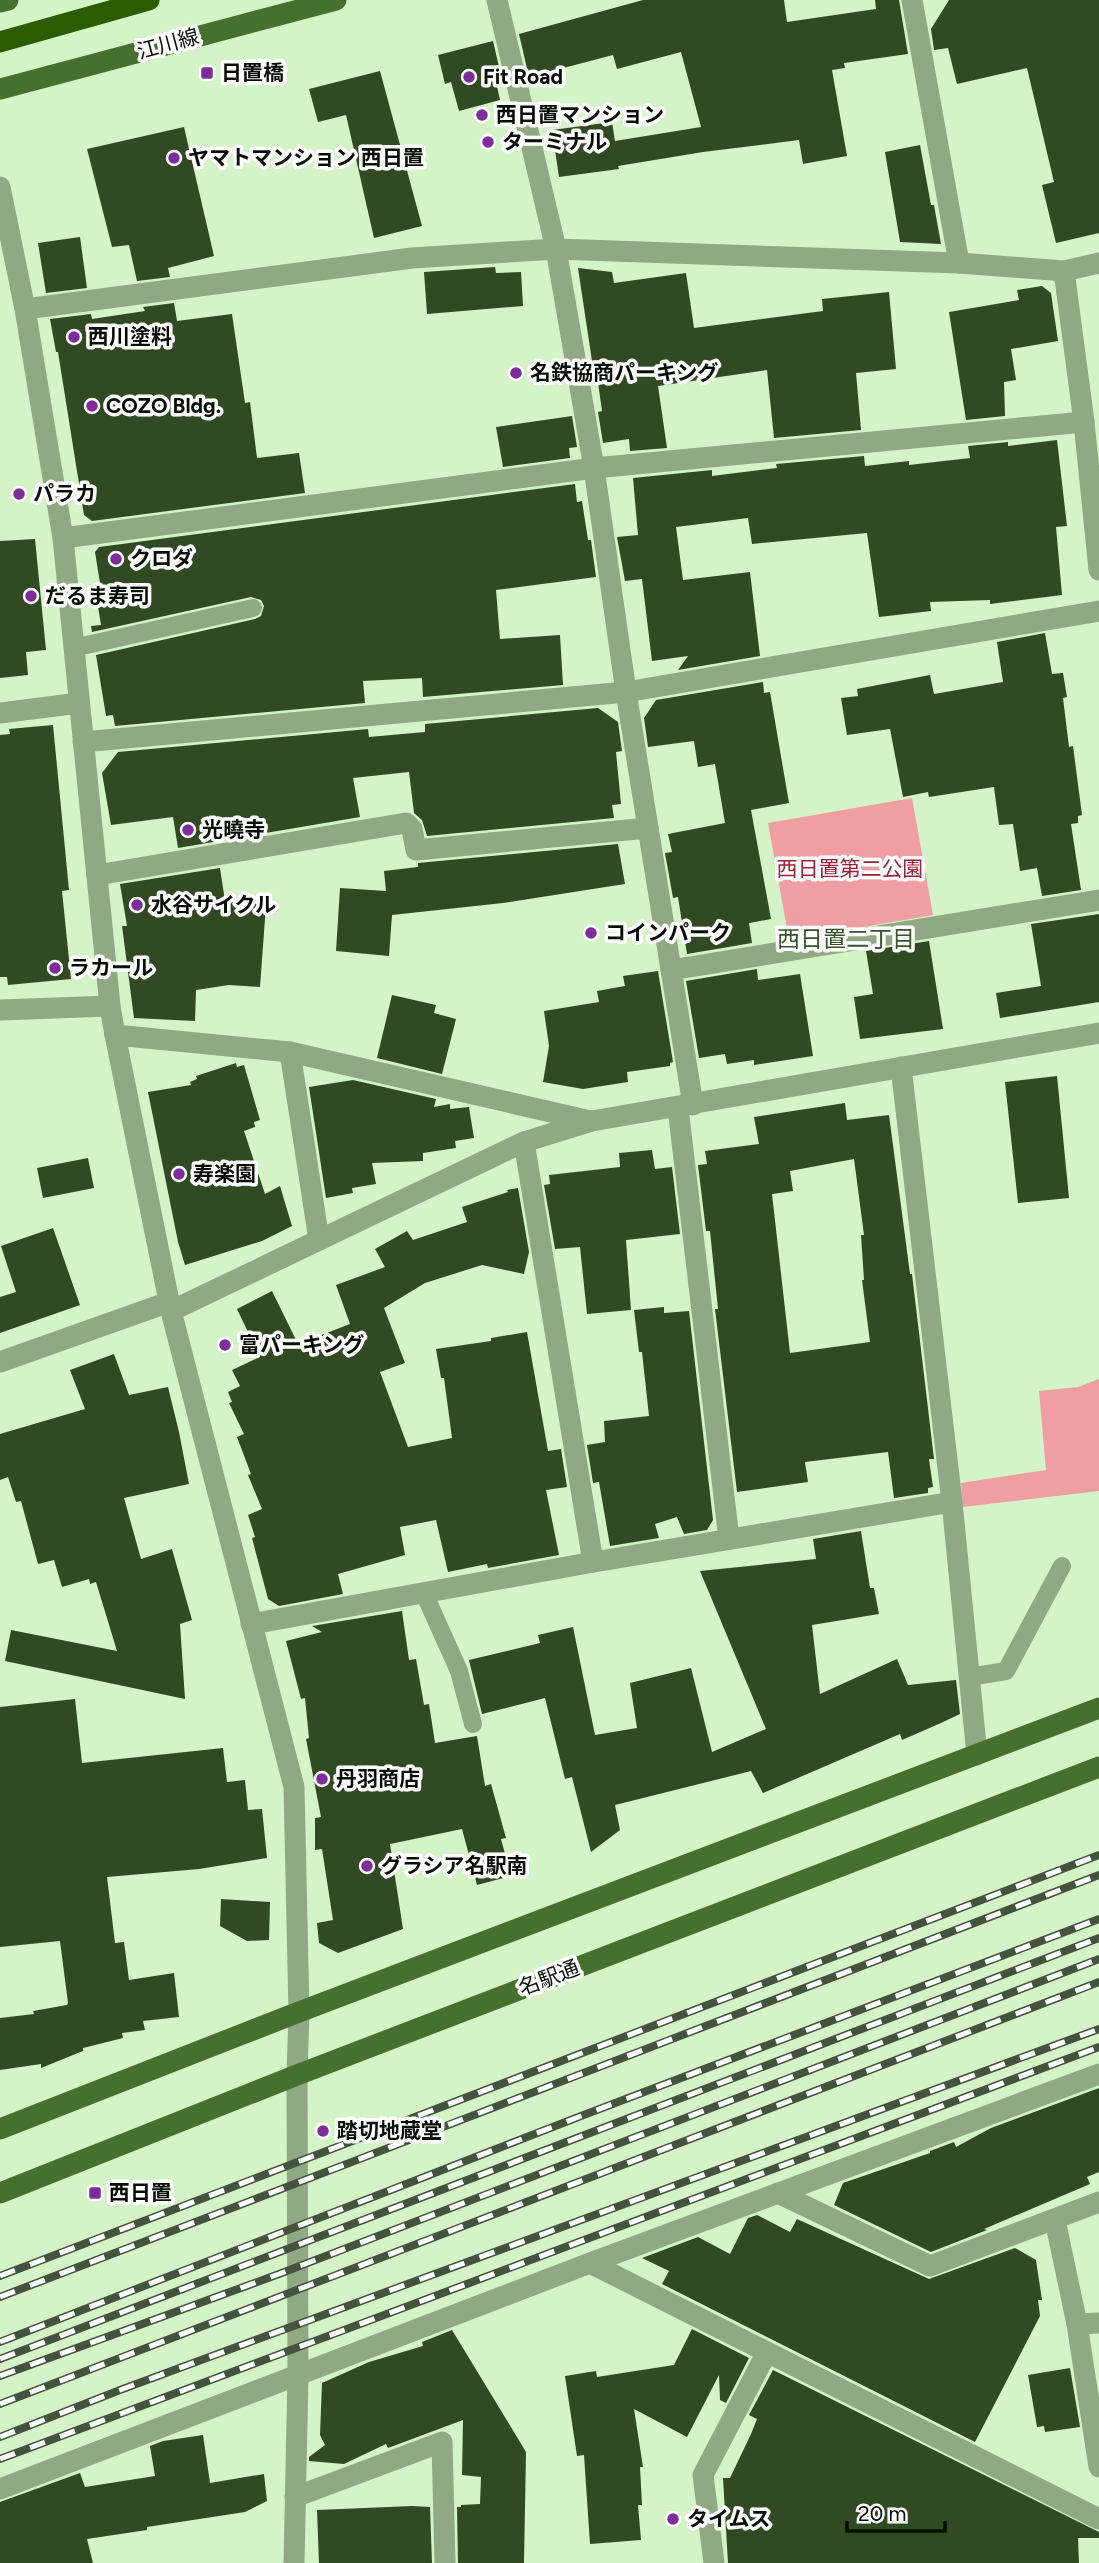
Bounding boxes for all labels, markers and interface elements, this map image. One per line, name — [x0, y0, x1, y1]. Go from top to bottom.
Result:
street label: 江川線 — [134, 23, 202, 64]
place label: 日置橋 — [221, 60, 284, 85]
place label: Fit Road — [483, 64, 563, 89]
marker: 日置橋 — [199, 65, 215, 81]
marker: Fit Road — [461, 69, 477, 85]
place label: 西日置マンション — [496, 102, 664, 127]
marker: 西日置マンション — [474, 107, 490, 123]
place label: ターミナル — [502, 129, 607, 154]
marker: ターミナル — [480, 134, 496, 150]
place label: ヤマトマンション 西日置 — [188, 145, 424, 170]
marker: ヤマトマンション 西日置 — [166, 150, 182, 166]
place label: 西川塗料 — [88, 324, 172, 349]
marker: 西川塗料 — [66, 329, 82, 345]
place label: 名鉄協商パーキング — [530, 360, 718, 385]
marker: 名鉄協商パーキング — [508, 365, 524, 381]
place label: COZO Bldg. — [106, 393, 221, 418]
marker: COZO Bldg. — [84, 398, 100, 414]
place label: パラカ — [33, 481, 96, 506]
marker: パラカ — [11, 486, 27, 502]
place label: クロダ — [130, 546, 193, 571]
marker: クロダ — [108, 551, 124, 567]
place label: だるま寿司 — [45, 583, 150, 608]
marker: だるま寿司 — [23, 588, 39, 604]
place label: 光曉寺 — [202, 817, 265, 842]
marker: 光曉寺 — [180, 822, 196, 838]
park label: 西日置第二公園 — [777, 856, 924, 881]
place label: 水谷サイクル — [151, 892, 276, 917]
marker: 水谷サイクル — [129, 897, 145, 913]
place label: コインパーク — [605, 920, 731, 945]
marker: コインパーク — [583, 925, 599, 941]
district label: 西日置二丁目 — [777, 925, 915, 953]
place label: ラカール — [69, 955, 153, 980]
marker: ラカール — [47, 960, 63, 976]
place label: 寿楽園 — [193, 1161, 256, 1186]
marker: 寿楽園 — [171, 1166, 187, 1182]
place label: 富パーキング — [239, 1332, 364, 1357]
marker: 富パーキング — [217, 1337, 233, 1353]
place label: 丹羽商店 — [336, 1766, 420, 1791]
marker: 丹羽商店 — [314, 1771, 330, 1787]
place label: グラシア名駅南 — [381, 1853, 528, 1878]
marker: グラシア名駅南 — [359, 1858, 375, 1874]
street label: 名駅通 — [515, 1955, 583, 2000]
place label: 踏切地蔵堂 — [337, 2118, 442, 2143]
marker: 踏切地蔵堂 — [315, 2123, 331, 2139]
place label: 西日置 — [109, 2180, 172, 2205]
marker: 西日置 — [87, 2185, 103, 2201]
scale bar — [847, 2490, 945, 2534]
text: 20 m — [858, 2501, 906, 2526]
place label: タイムス — [687, 2506, 771, 2531]
marker: タイムス — [665, 2511, 681, 2527]

